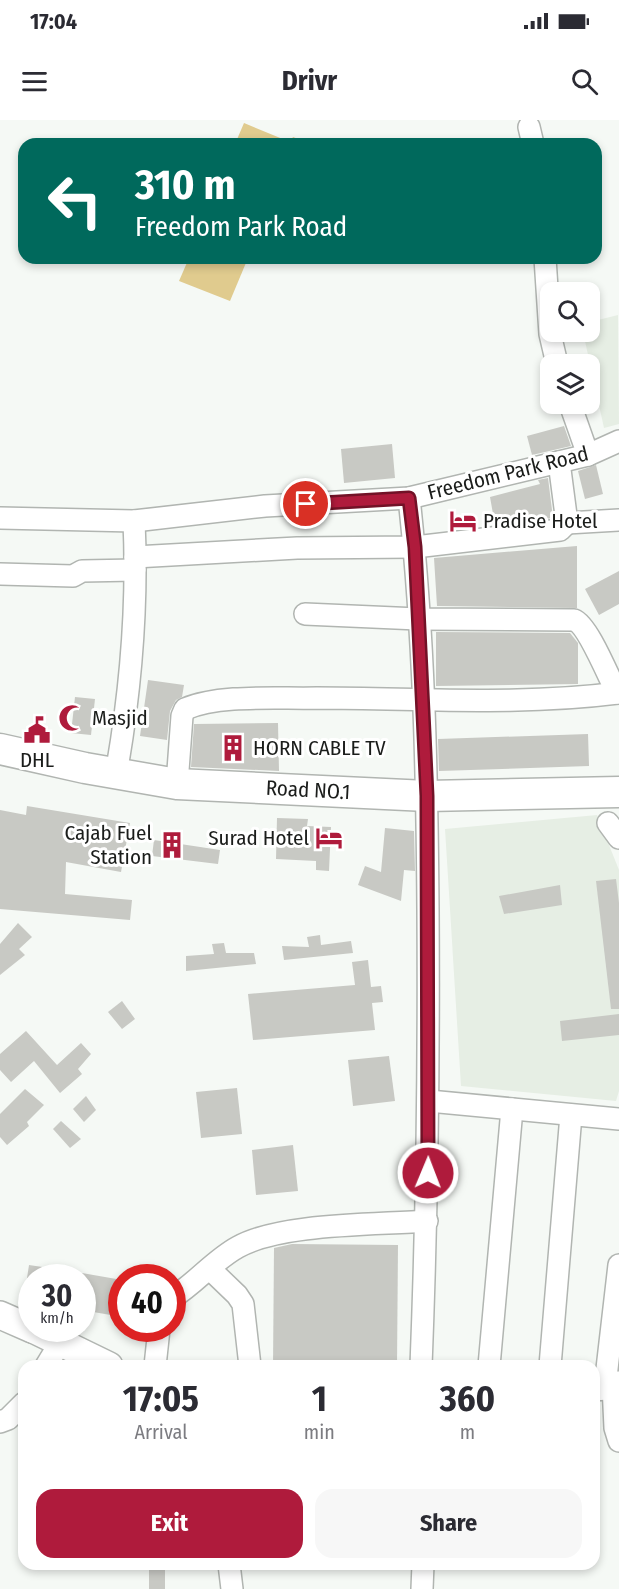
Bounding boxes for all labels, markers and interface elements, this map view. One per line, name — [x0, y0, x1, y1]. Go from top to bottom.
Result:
text: 17:04 — [30, 8, 77, 35]
icon: menu — [18, 65, 51, 98]
text: Drivr — [282, 65, 337, 97]
icon: search — [568, 65, 601, 98]
text: 310 m — [135, 160, 236, 210]
icon: left — [36, 162, 114, 240]
text: Freedom Park Road — [135, 211, 347, 243]
map controls — [540, 282, 600, 414]
button: search — [540, 282, 600, 342]
button: layers — [540, 354, 600, 414]
street label: Freedom Park Road — [425, 440, 591, 506]
pin — [280, 478, 331, 529]
icon: arrive — [289, 487, 322, 520]
hotel icon: Pradise Hotel — [448, 506, 478, 536]
place label: Pradise Hotel — [483, 508, 598, 534]
mosque icon: Masjid — [57, 703, 87, 733]
place label: Masjid — [92, 705, 148, 731]
public building icon: DHL — [22, 715, 52, 745]
building icon: HORN CABLE TV — [218, 733, 248, 763]
place label: HORN CABLE TV — [253, 735, 386, 761]
place label: DHL — [20, 747, 55, 773]
street label: Road NO.1 — [265, 775, 351, 805]
place label: Cajab Fuel Station — [64, 820, 152, 870]
hotel icon: Surad Hotel — [314, 823, 344, 853]
place label: Surad Hotel — [208, 825, 309, 851]
building icon: Cajab Fuel Station — [157, 830, 187, 860]
position arrow — [396, 1141, 460, 1205]
speed limit sign: 40 — [108, 1264, 186, 1342]
text: 30 — [42, 1278, 72, 1314]
text: km/h — [40, 1309, 74, 1327]
text: 17:05 — [123, 1377, 199, 1421]
text: 1 — [312, 1377, 327, 1421]
text: 360 — [440, 1377, 495, 1421]
text: Arrival — [134, 1420, 187, 1444]
text: min — [304, 1420, 335, 1444]
text: m — [460, 1420, 475, 1444]
button: Exit — [36, 1489, 303, 1558]
button: Share — [315, 1489, 582, 1558]

